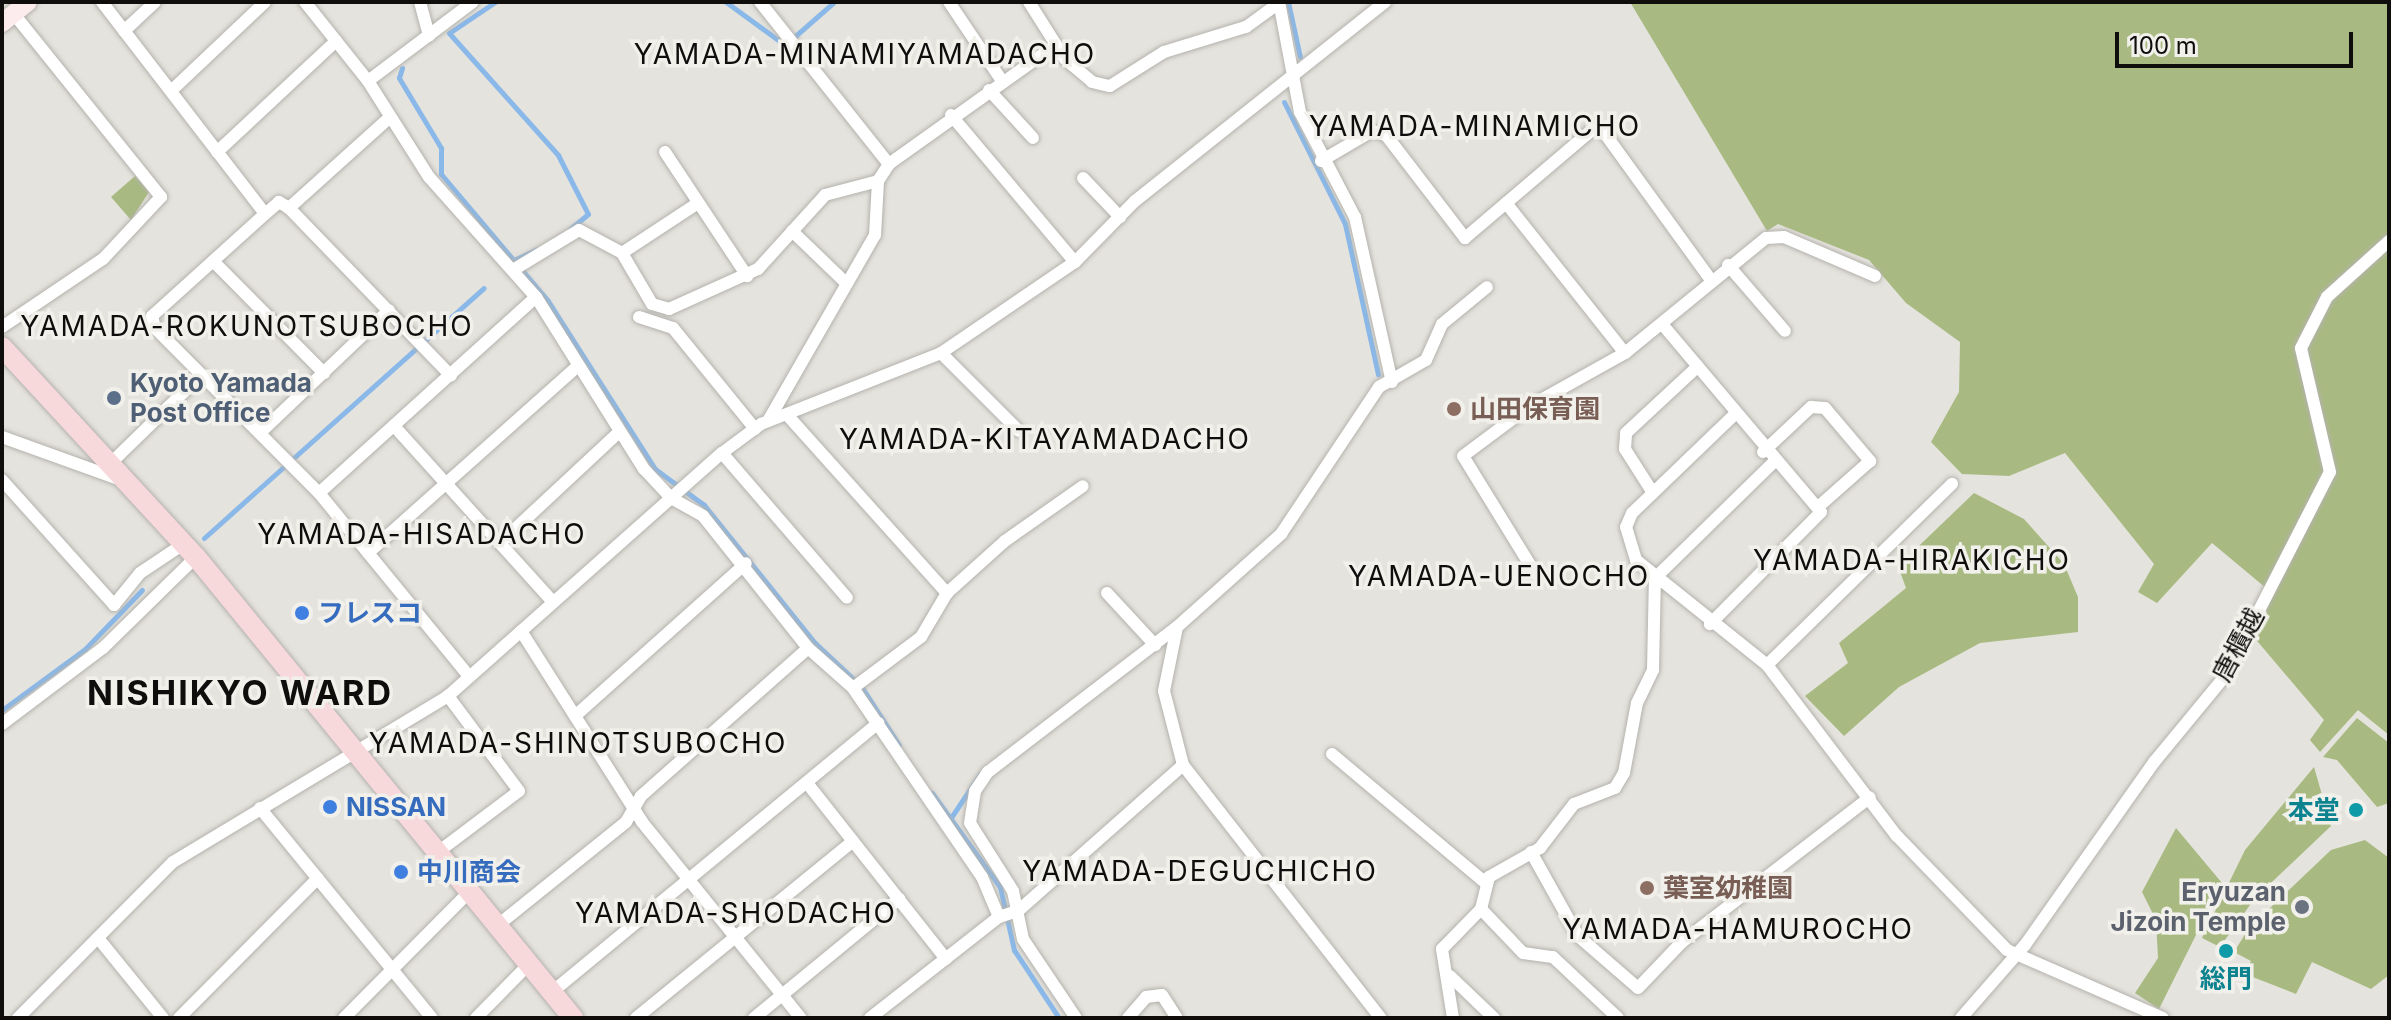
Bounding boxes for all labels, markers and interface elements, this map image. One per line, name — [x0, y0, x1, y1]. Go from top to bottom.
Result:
scale bar — [2119, 16, 2357, 66]
text: 100 m — [2129, 31, 2197, 60]
district label: YAMADA-MINAMIYAMADACHO — [634, 37, 1096, 71]
district label: YAMADA-MINAMICHO — [1309, 109, 1641, 143]
district label: YAMADA-ROKUNOTSUBOCHO — [20, 309, 474, 343]
place label: Kyoto Yamada Post Office — [130, 367, 312, 428]
marker: Kyoto Yamada Post Office — [105, 389, 123, 407]
place label: 山田保育園 — [1470, 393, 1600, 425]
marker: 山田保育園 — [1445, 400, 1463, 418]
district label: YAMADA-KITAYAMADACHO — [839, 422, 1251, 456]
district label: YAMADA-HISADACHO — [257, 517, 587, 551]
district label: YAMADA-HIRAKICHO — [1753, 543, 2071, 577]
district label: YAMADA-UENOCHO — [1348, 559, 1650, 593]
place label: フレスコ — [318, 597, 422, 629]
street label: 唐櫃越 — [2206, 603, 2270, 687]
marker: フレスコ — [293, 604, 311, 622]
district label: NISHIKYO WARD — [87, 673, 393, 713]
district label: YAMADA-SHINOTSUBOCHO — [369, 726, 787, 760]
place label: NISSAN — [346, 791, 446, 823]
place label: 本堂 — [2288, 794, 2340, 826]
marker: NISSAN — [321, 798, 339, 816]
marker: 本堂 — [2347, 801, 2365, 819]
district label: YAMADA-DEGUCHICHO — [1022, 854, 1378, 888]
place label: 中川商会 — [417, 856, 521, 888]
marker: 中川商会 — [392, 863, 410, 881]
place label: 葉室幼稚園 — [1663, 872, 1793, 904]
place label: Eryuzan Jizoin Temple — [2111, 876, 2286, 938]
marker: 葉室幼稚園 — [1638, 879, 1656, 897]
district label: YAMADA-SHODACHO — [575, 896, 897, 930]
marker: Eryuzan Jizoin Temple — [2293, 898, 2311, 916]
district label: YAMADA-HAMUROCHO — [1562, 912, 1914, 946]
marker: 総門 — [2217, 942, 2235, 960]
place label: 総門 — [2200, 963, 2252, 995]

